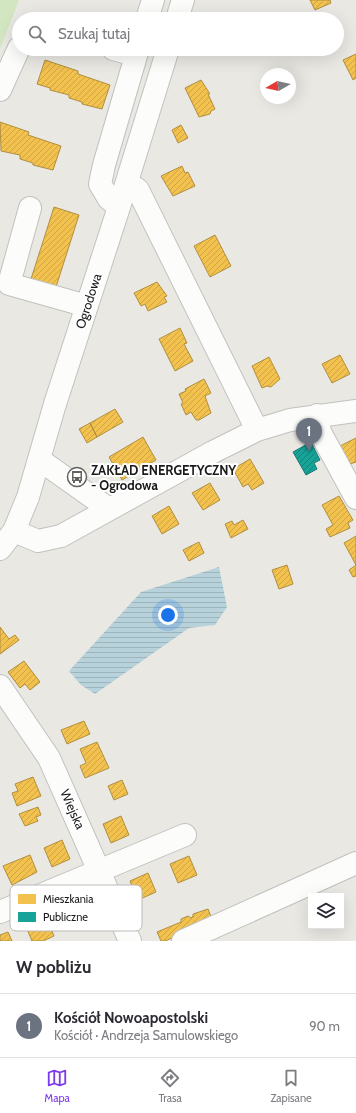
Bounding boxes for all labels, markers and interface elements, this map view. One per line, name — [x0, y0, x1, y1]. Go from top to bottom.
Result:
search box — [12, 12, 344, 56]
icon: search — [26, 23, 48, 45]
text: Szukaj tutaj — [58, 25, 130, 43]
north arrow — [260, 68, 296, 104]
street label: Ogrodowa — [72, 271, 105, 331]
pin: 1 — [296, 418, 322, 451]
place label: ZAKŁAD ENERGETYCZNY - Ogrodowa — [91, 462, 236, 493]
bus stop icon: ZAKŁAD ENERGETYCZNY - Ogrodowa — [66, 466, 88, 488]
your location — [158, 605, 178, 625]
street label: Wiejska — [56, 787, 89, 832]
legend — [10, 885, 142, 931]
text: Mieszkania — [43, 892, 94, 906]
map controls — [308, 893, 344, 929]
button: layers — [308, 893, 344, 929]
text: Publiczne — [43, 910, 88, 924]
text: W pobliżu — [16, 957, 91, 977]
text: Kościół Nowoapostolski — [54, 1009, 208, 1027]
text: 1 — [27, 1018, 31, 1034]
text: 90 m — [309, 1018, 340, 1034]
text: Kościół · Andrzeja Samulowskiego — [54, 1027, 238, 1043]
tab: Mapa — [44, 1067, 70, 1105]
tab: Trasa — [158, 1067, 182, 1105]
tab: Zapisane — [270, 1067, 312, 1105]

